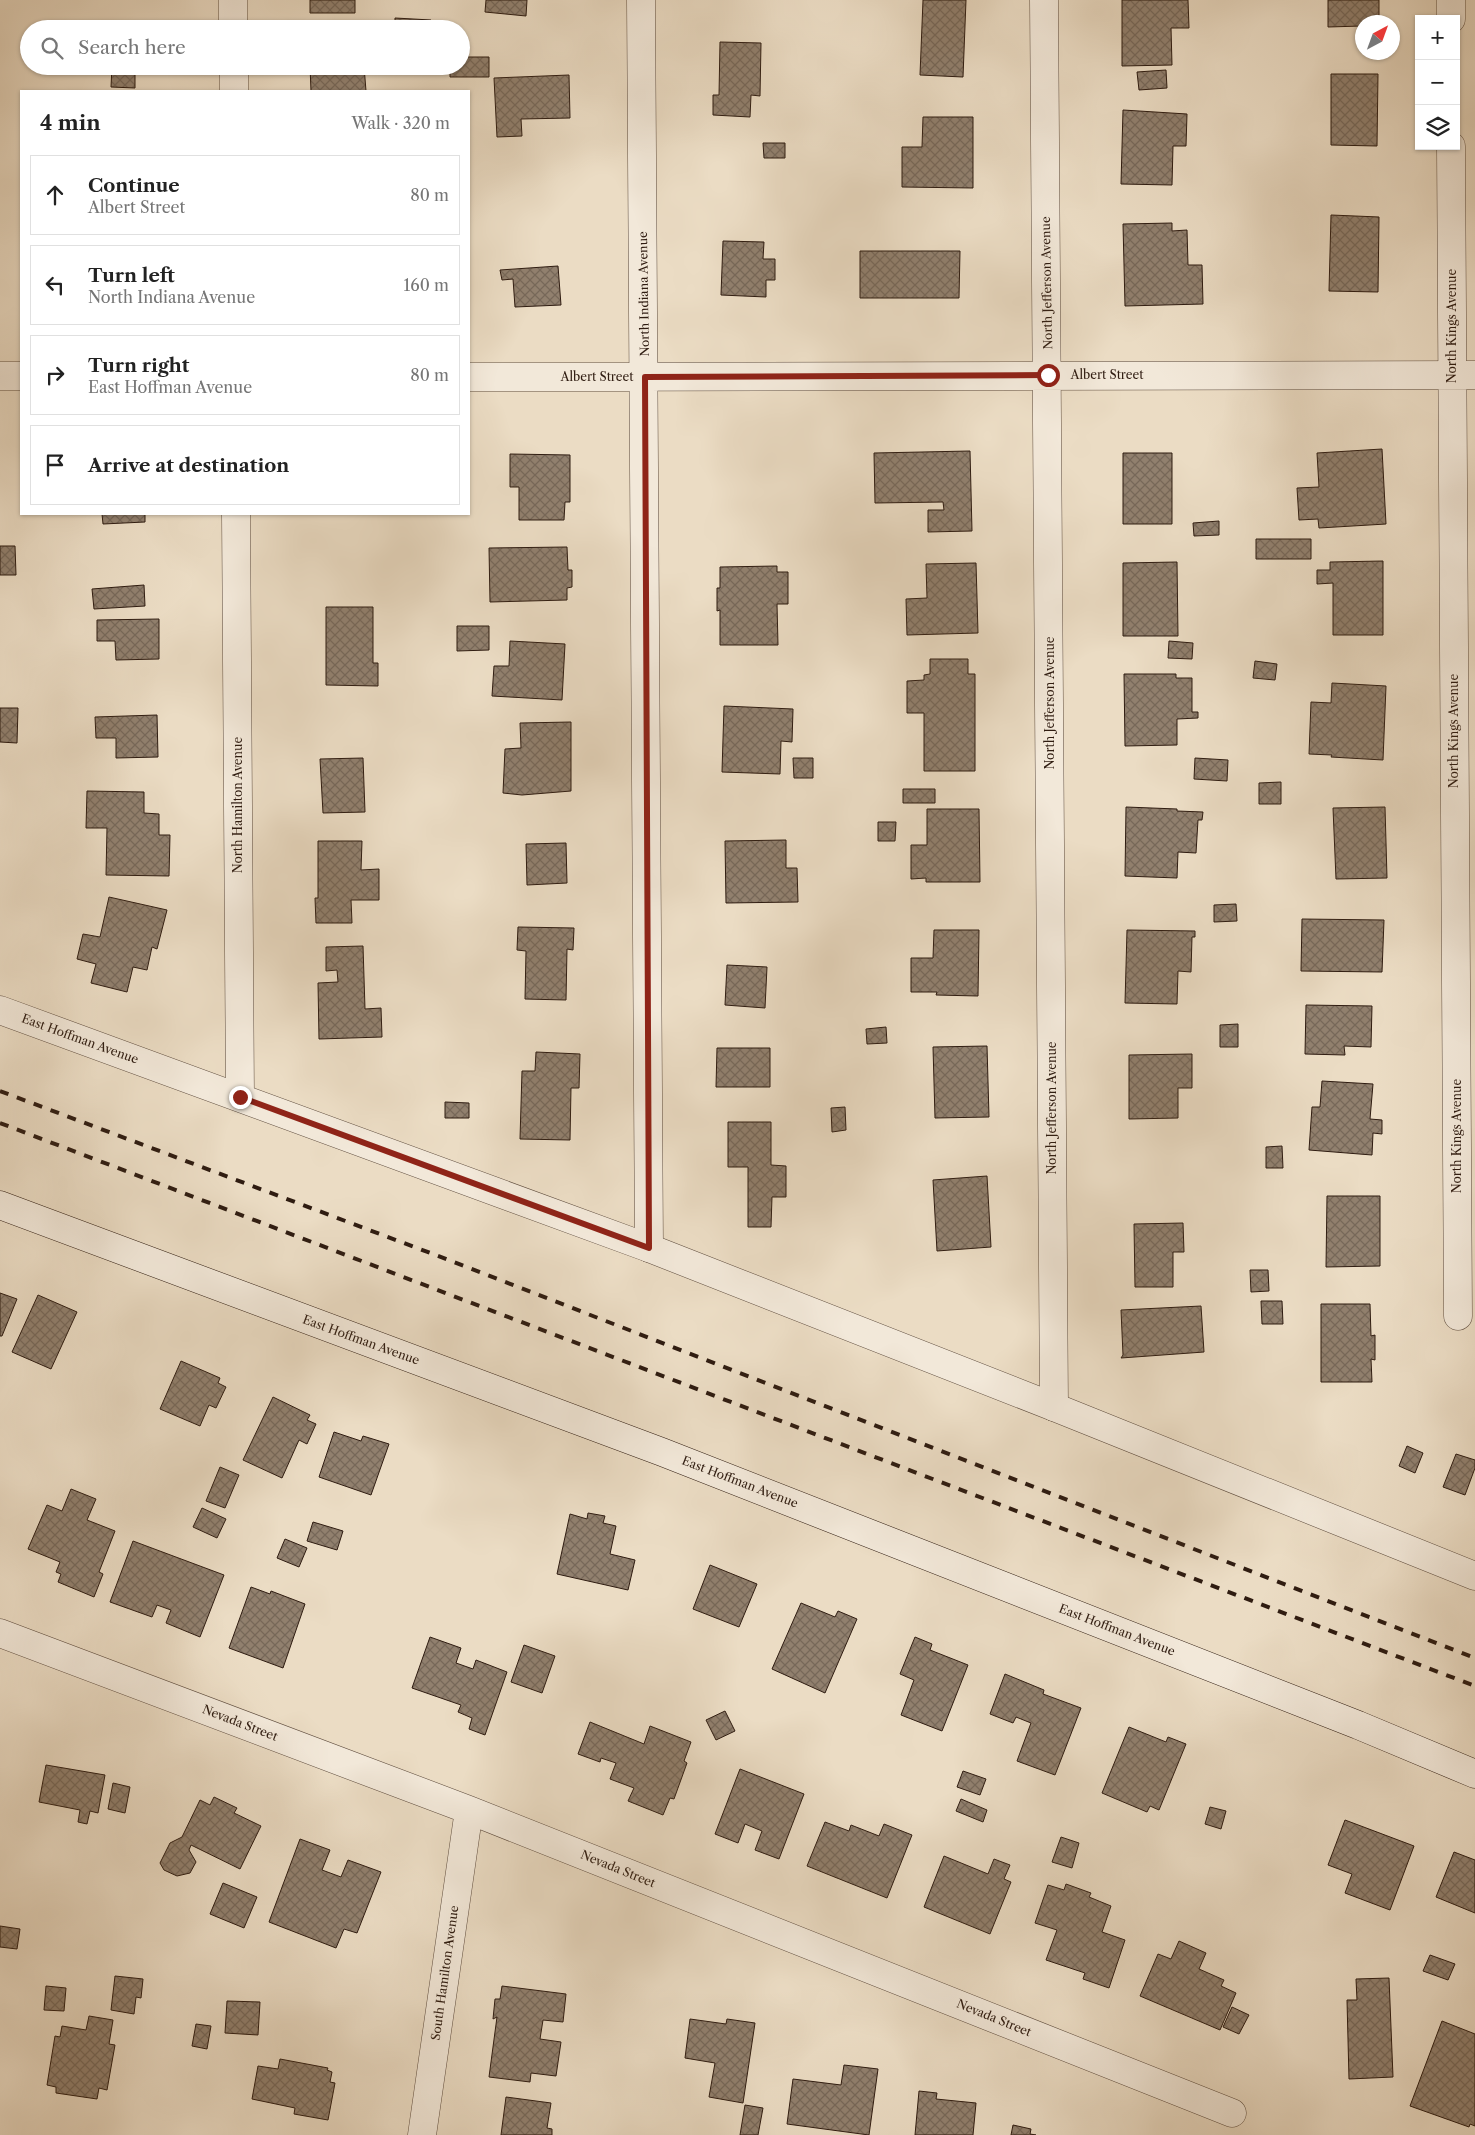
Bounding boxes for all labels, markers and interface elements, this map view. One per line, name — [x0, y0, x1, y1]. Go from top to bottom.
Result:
north arrow — [1355, 15, 1400, 60]
map controls — [1415, 15, 1460, 150]
button: + — [1415, 15, 1460, 60]
search box — [20, 20, 470, 75]
icon: search — [38, 34, 66, 62]
text: Search here — [78, 36, 186, 59]
button: − — [1415, 60, 1460, 105]
button: layers — [1415, 105, 1460, 150]
text: 4 min — [40, 110, 101, 135]
text: Walk · 320 m — [351, 113, 450, 133]
text: Continue — [88, 174, 180, 197]
icon: ahead — [41, 181, 69, 209]
text: 80 m — [410, 185, 449, 205]
text: Albert Street — [88, 197, 185, 217]
street label: North Jefferson Avenue — [1038, 216, 1055, 350]
street label: North Indiana Avenue — [635, 231, 652, 357]
text: Turn left — [88, 264, 175, 287]
street label: North Kings Avenue — [1444, 269, 1459, 383]
icon: left — [41, 271, 69, 299]
text: 160 m — [404, 275, 449, 295]
text: North Indiana Avenue — [88, 287, 255, 307]
text: Turn right — [88, 354, 189, 377]
icon: right — [41, 361, 69, 389]
route start — [1037, 364, 1060, 387]
text: 80 m — [410, 365, 449, 385]
street label: Albert Street — [1070, 367, 1144, 382]
street label: Albert Street — [560, 369, 634, 384]
text: East Hoffman Avenue — [88, 377, 252, 397]
icon: arrive — [41, 451, 69, 479]
text: Arrive at destination — [88, 454, 289, 477]
street label: North Jefferson Avenue — [1042, 636, 1057, 770]
street label: North Kings Avenue — [1446, 674, 1461, 788]
street label: North Hamilton Avenue — [230, 737, 245, 873]
street label: East Hoffman Avenue — [20, 1010, 141, 1067]
street label: North Jefferson Avenue — [1044, 1041, 1059, 1175]
street label: North Kings Avenue — [1449, 1079, 1464, 1193]
route end — [229, 1086, 252, 1109]
street label: East Hoffman Avenue — [301, 1311, 422, 1368]
street label: East Hoffman Avenue — [680, 1452, 801, 1511]
street label: East Hoffman Avenue — [1057, 1600, 1178, 1659]
street label: Nevada Street — [200, 1701, 281, 1744]
street label: Nevada Street — [579, 1847, 658, 1891]
street label: South Hamilton Avenue — [428, 1904, 461, 2041]
street label: Nevada Street — [955, 1996, 1034, 2040]

